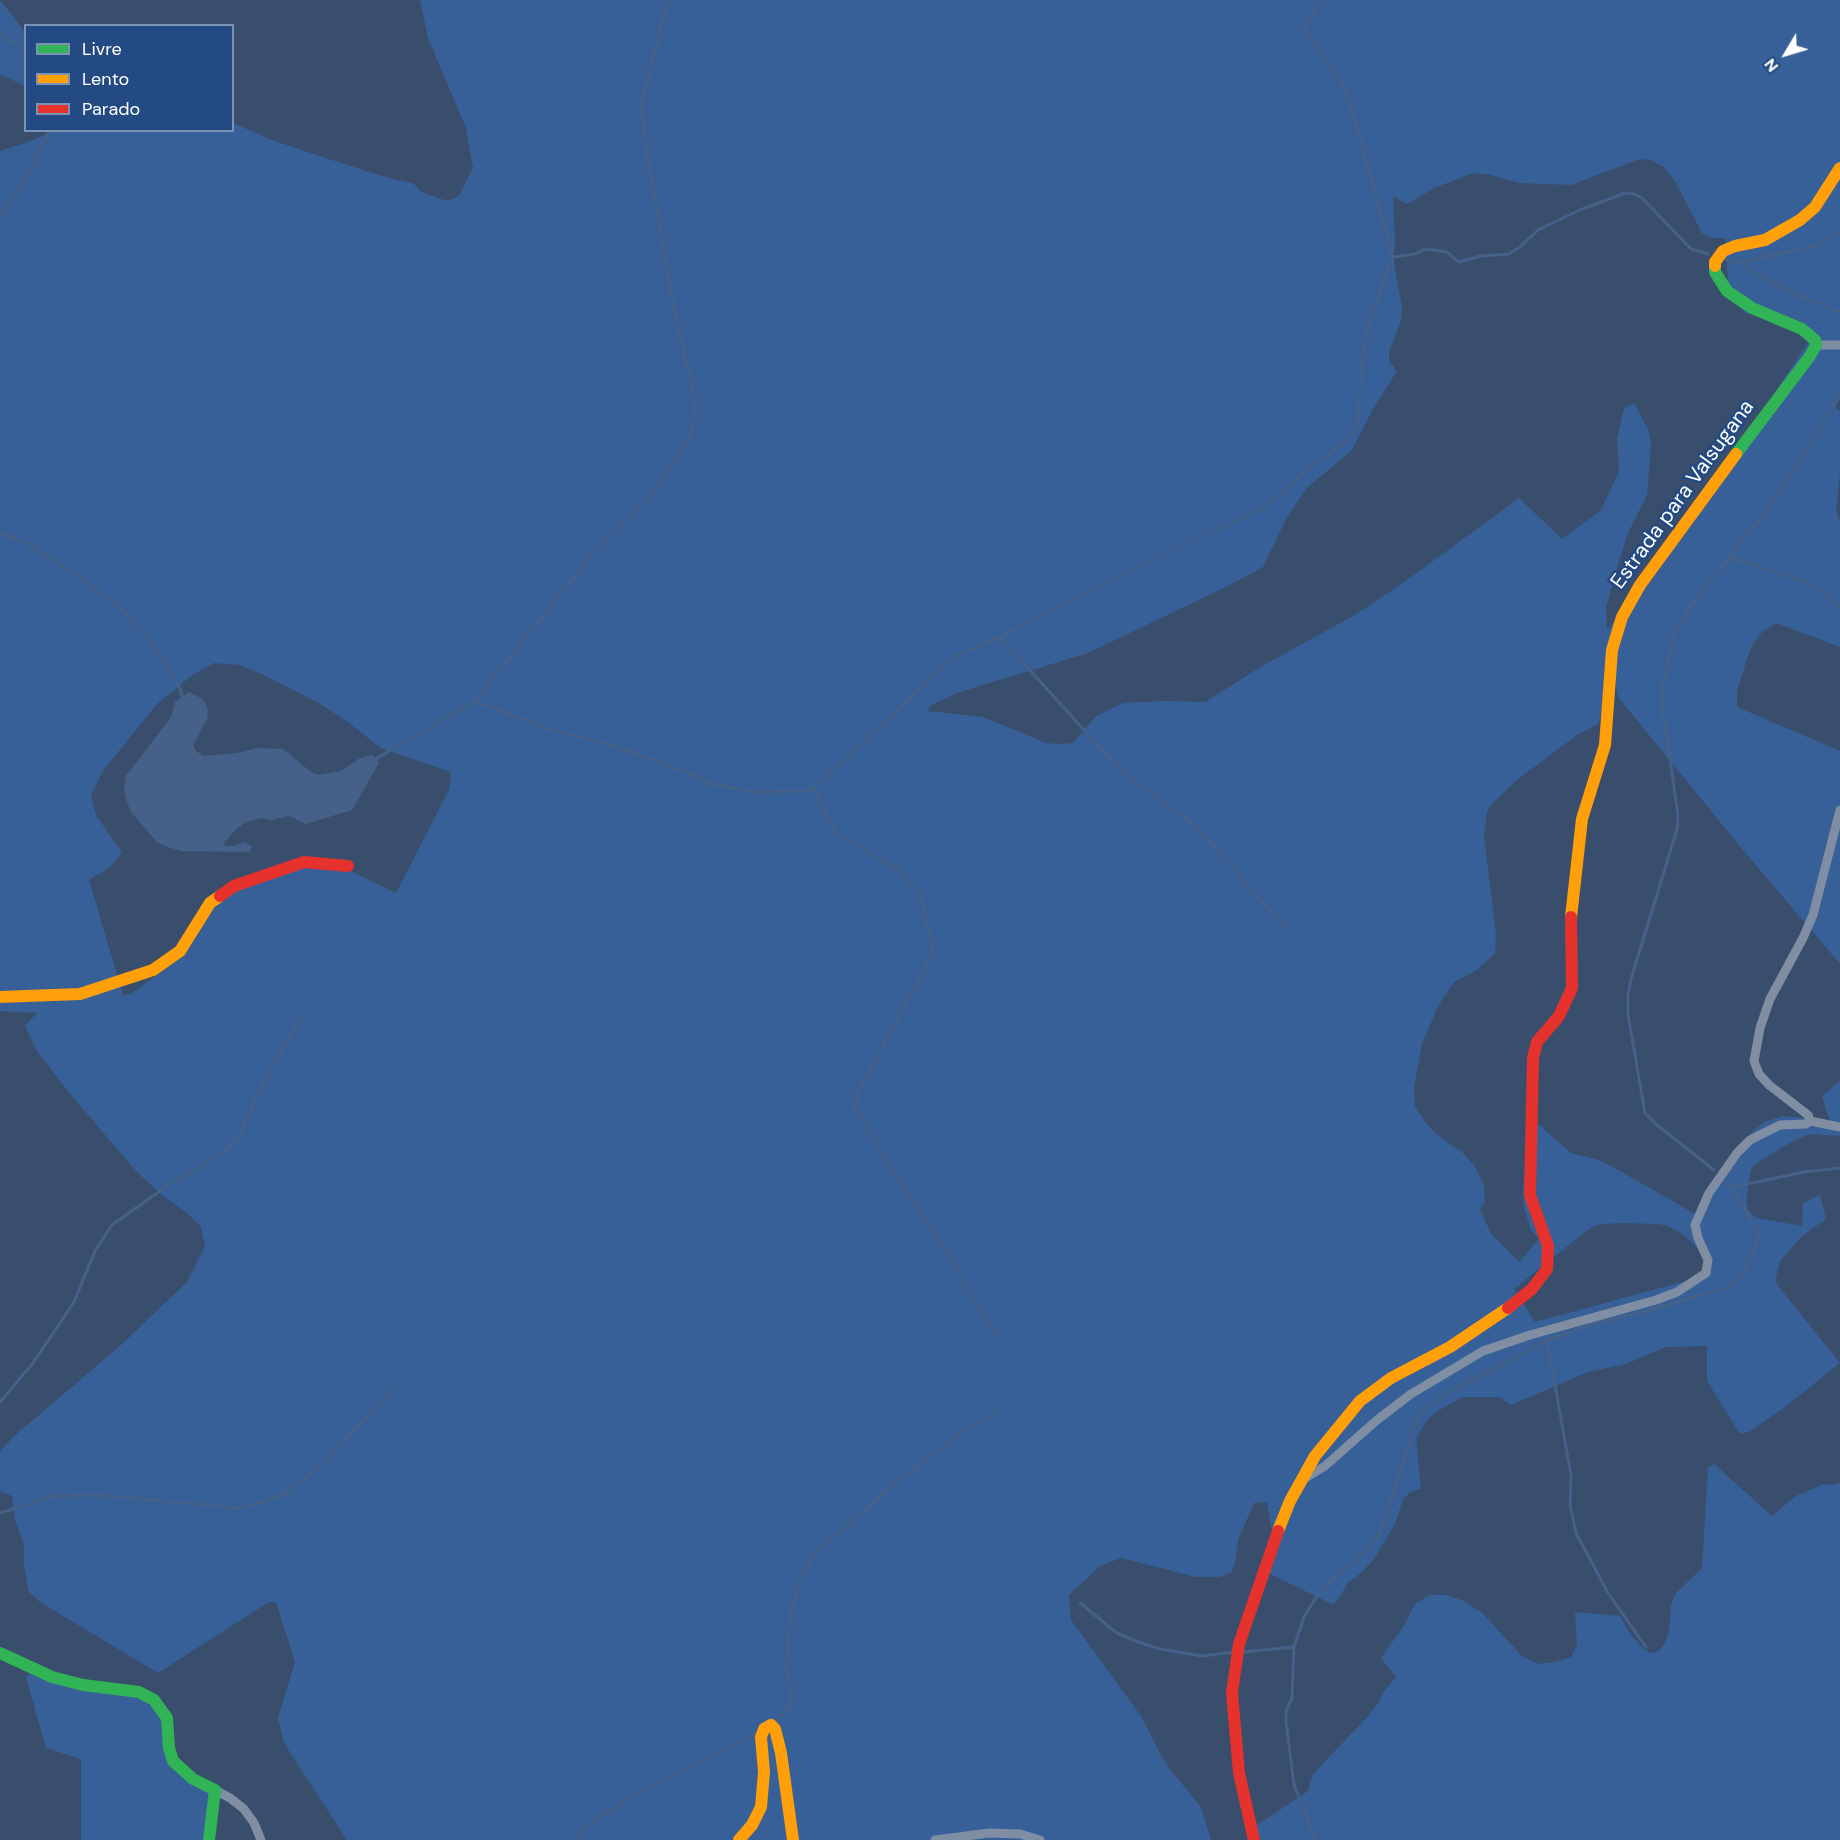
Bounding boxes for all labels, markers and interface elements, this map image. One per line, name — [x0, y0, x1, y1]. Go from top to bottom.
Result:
legend — [24, 24, 234, 132]
north arrow — [1756, 24, 1816, 84]
text: Livre — [82, 37, 122, 61]
text: N — [1760, 54, 1783, 76]
text: Lento — [82, 67, 129, 91]
text: Parado — [82, 97, 140, 121]
street label: Estrada para Valsugana — [1606, 396, 1760, 594]

